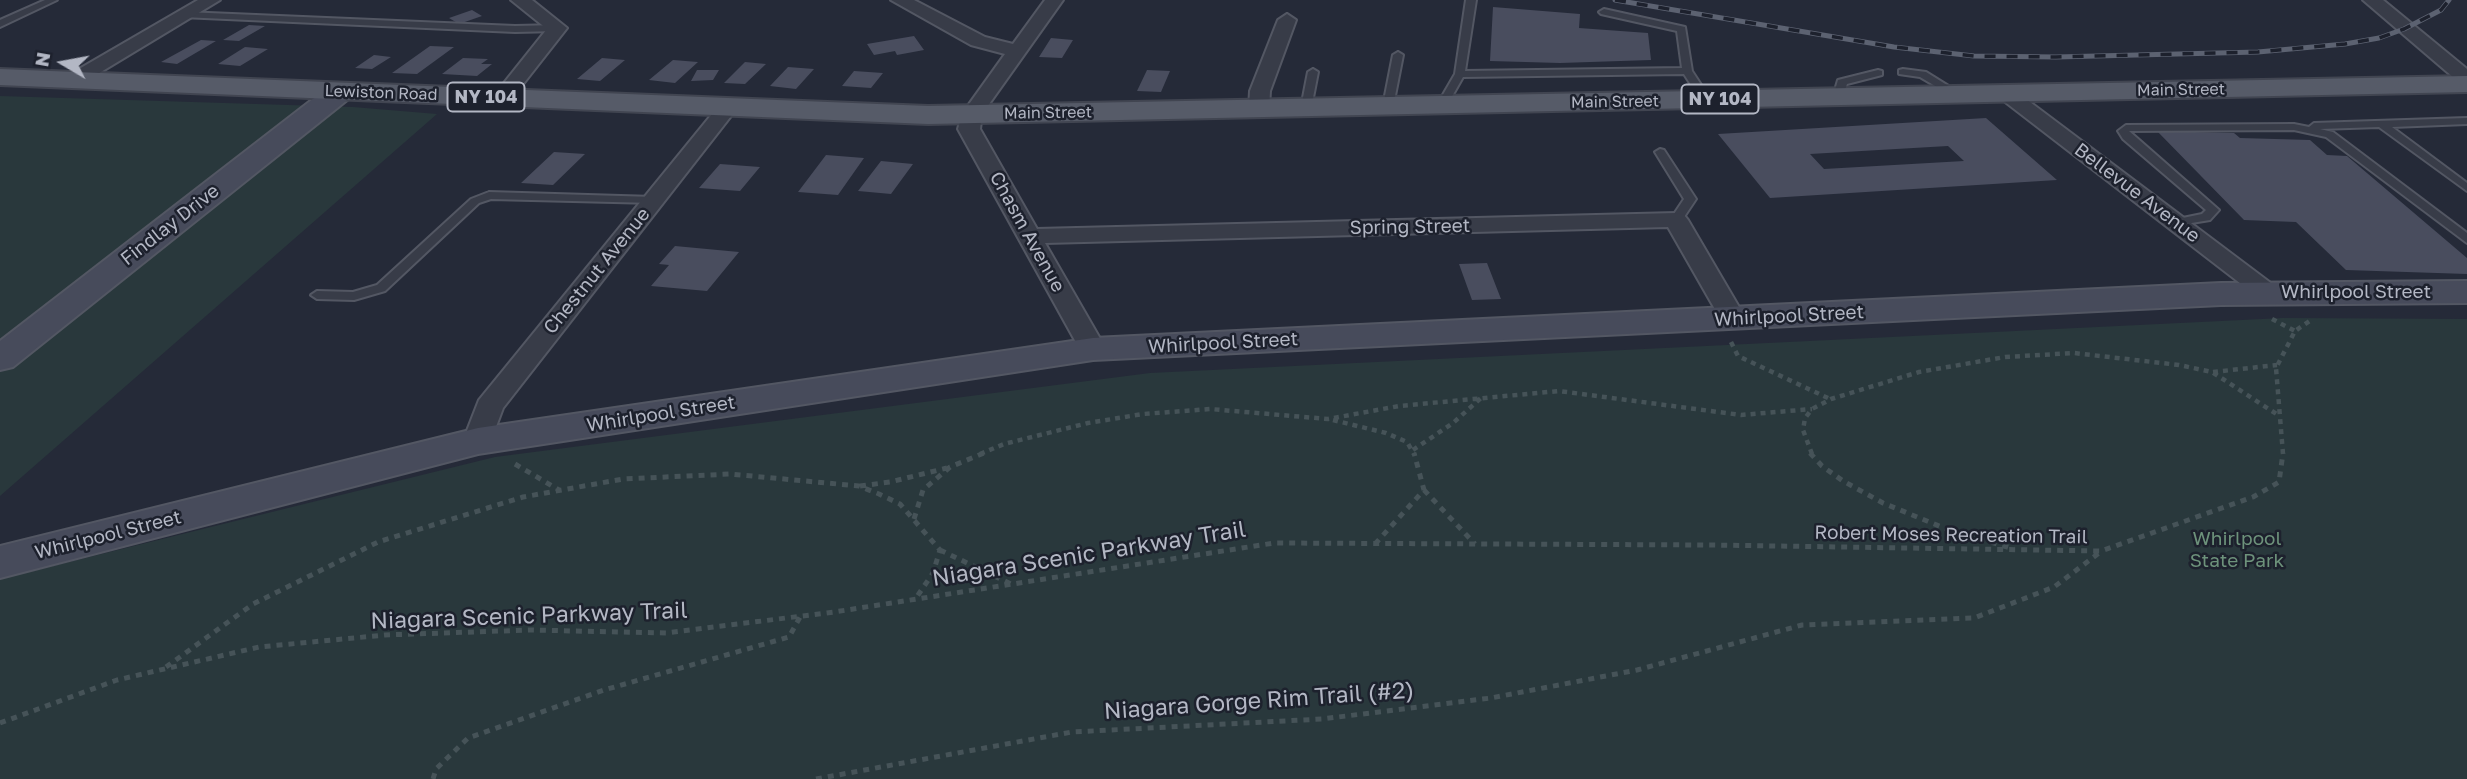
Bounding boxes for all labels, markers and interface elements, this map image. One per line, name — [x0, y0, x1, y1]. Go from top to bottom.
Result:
north arrow — [28, 28, 98, 98]
text: N — [29, 50, 54, 68]
street label: Main Street — [2137, 80, 2225, 100]
street label: Lewiston Road — [324, 81, 438, 105]
road number: NY 104 — [448, 82, 524, 112]
road number: NY 104 — [1682, 84, 1758, 114]
street label: Main Street — [1571, 92, 1659, 112]
street label: Main Street — [1004, 103, 1092, 123]
street label: Bellevue Avenue — [2070, 138, 2204, 248]
street label: Chasm Avenue — [985, 168, 1069, 296]
street label: Findlay Drive — [116, 179, 224, 271]
street label: Chestnut Avenue — [539, 203, 655, 339]
street label: Spring Street — [1349, 215, 1471, 239]
street label: Whirlpool Street — [2281, 281, 2431, 303]
street label: Whirlpool Street — [1713, 301, 1865, 331]
street label: Whirlpool Street — [1147, 328, 1299, 358]
street label: Whirlpool Street — [585, 391, 737, 437]
street label: Whirlpool Street — [32, 506, 184, 564]
street label: Niagara Scenic Parkway Trail — [930, 516, 1248, 592]
street label: Robert Moses Recreation Trail — [1814, 521, 2088, 549]
park label: Whirlpool State Park — [2190, 528, 2284, 572]
street label: Niagara Scenic Parkway Trail — [370, 597, 688, 635]
street label: Niagara Gorge Rim Trail (#2) — [1103, 676, 1415, 726]

